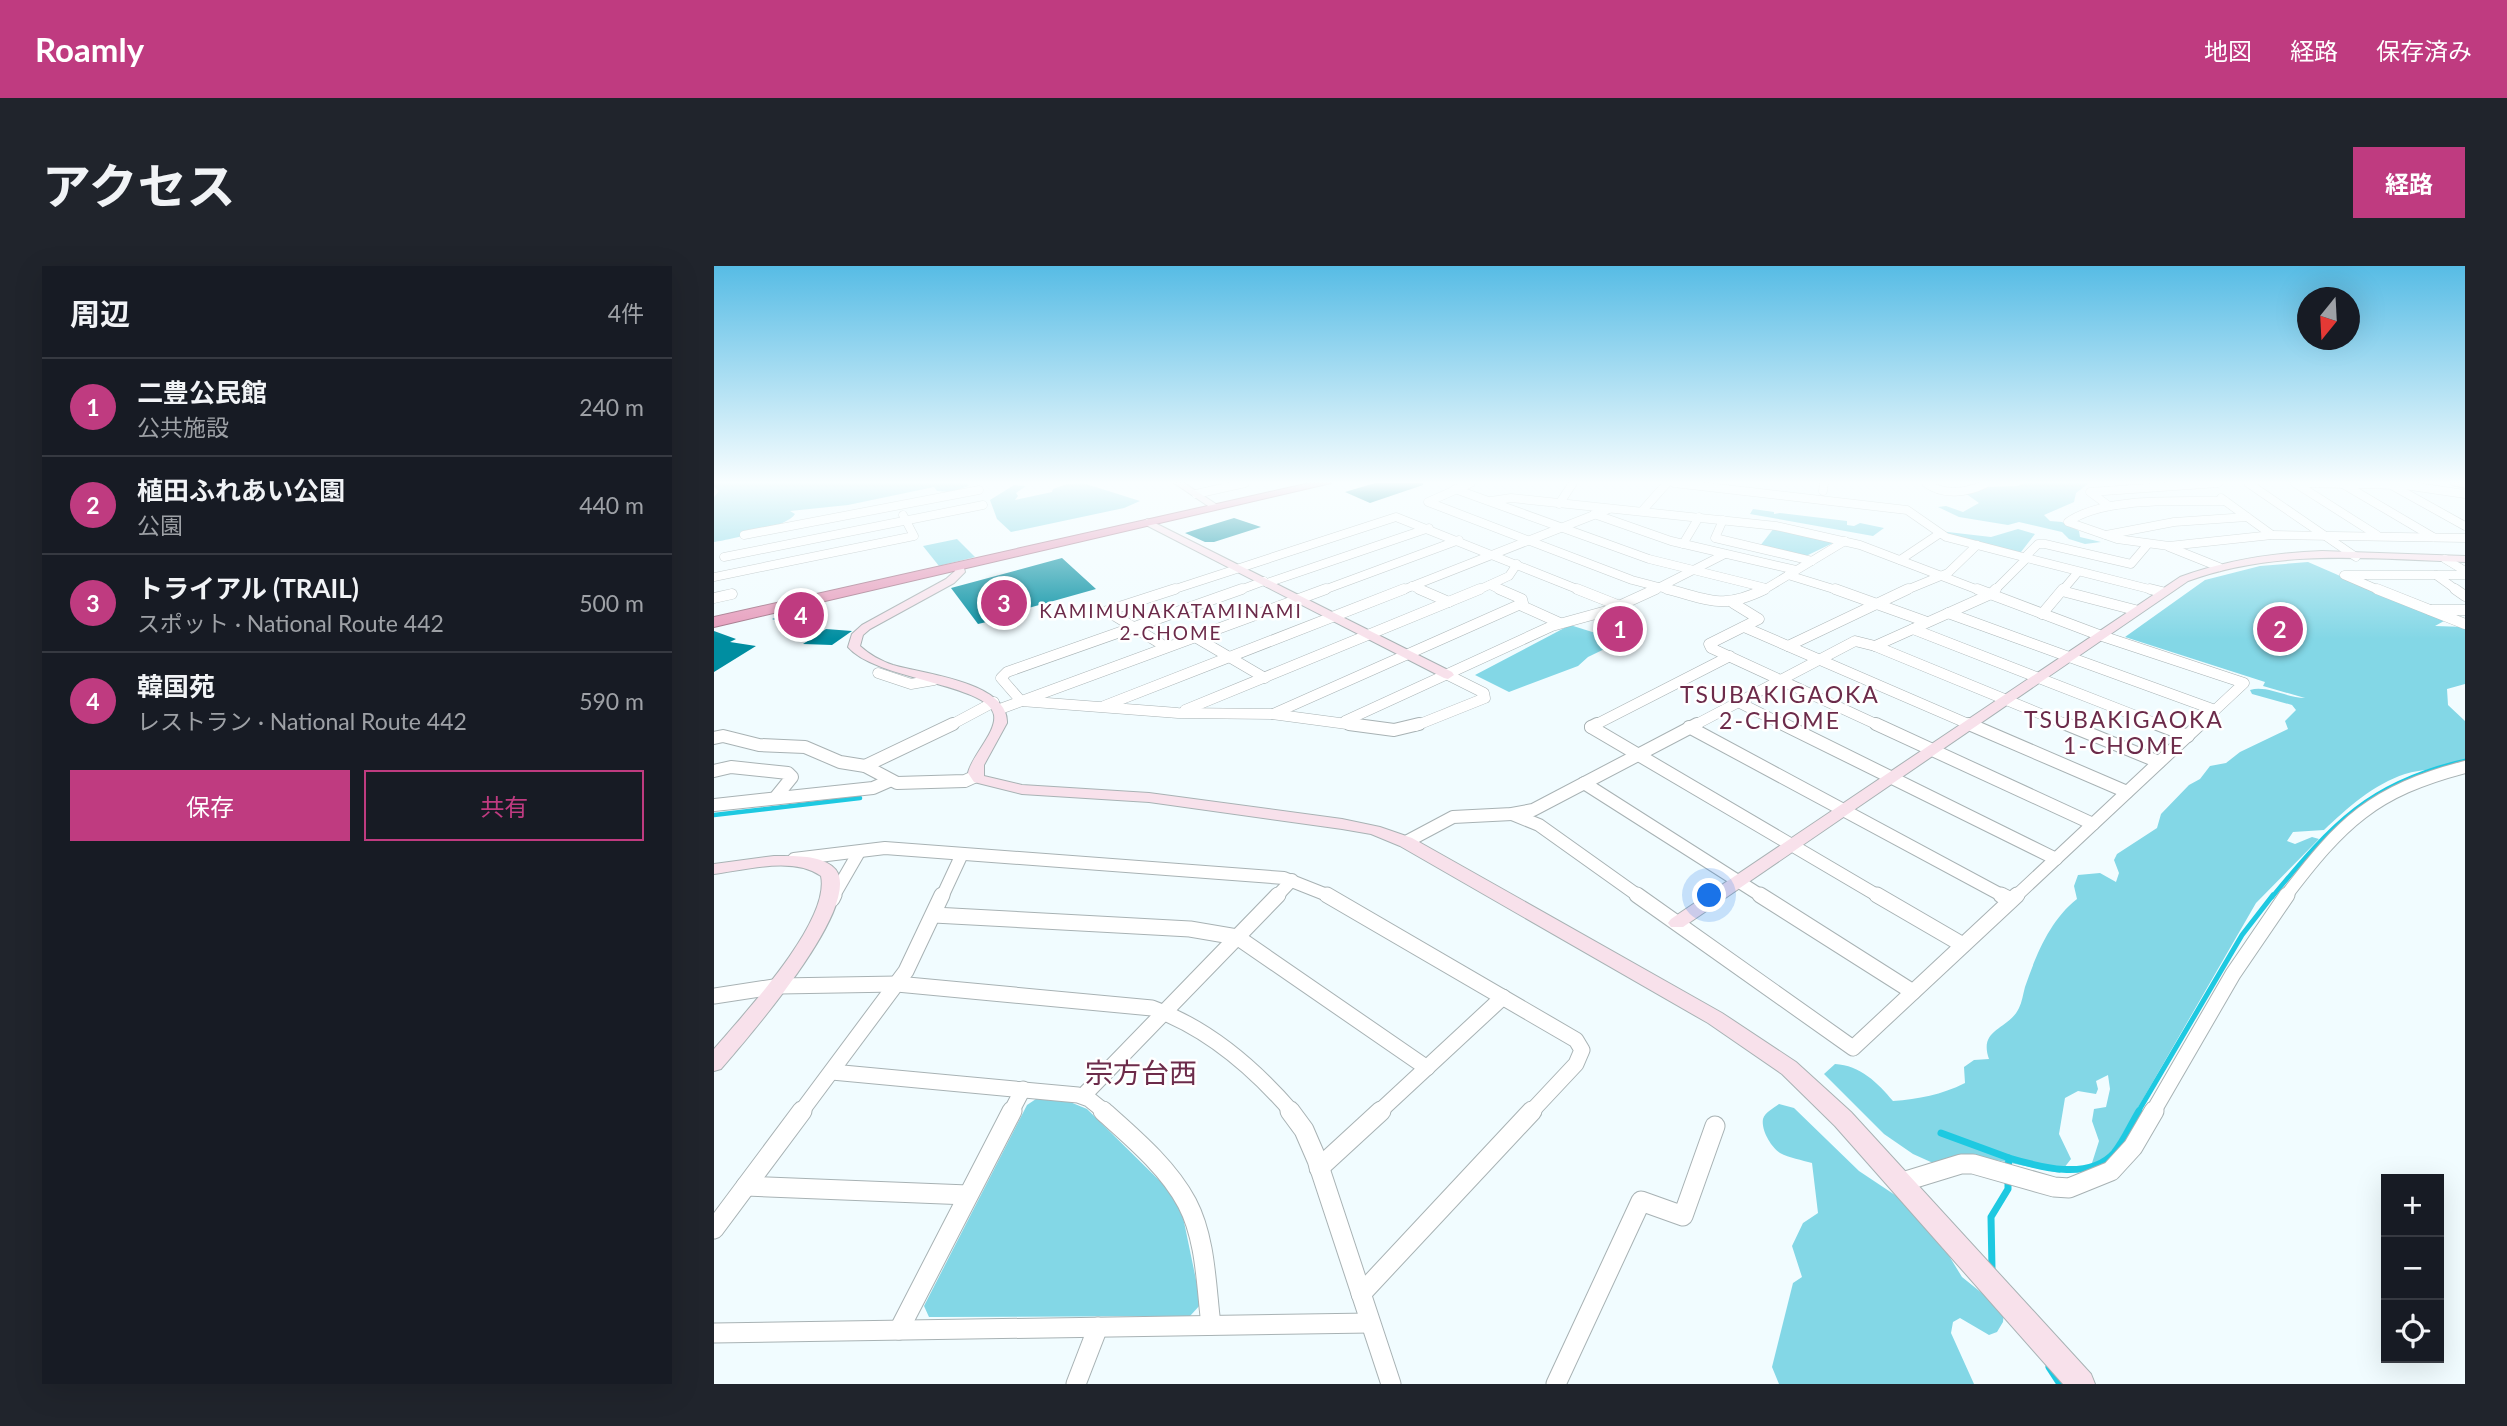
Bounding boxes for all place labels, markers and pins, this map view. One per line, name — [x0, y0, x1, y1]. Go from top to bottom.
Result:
pin: 3 — [981, 577, 1027, 629]
pin: 4 — [778, 589, 824, 641]
pin: 1 — [1597, 603, 1643, 655]
pin: 2 — [2257, 603, 2303, 655]

